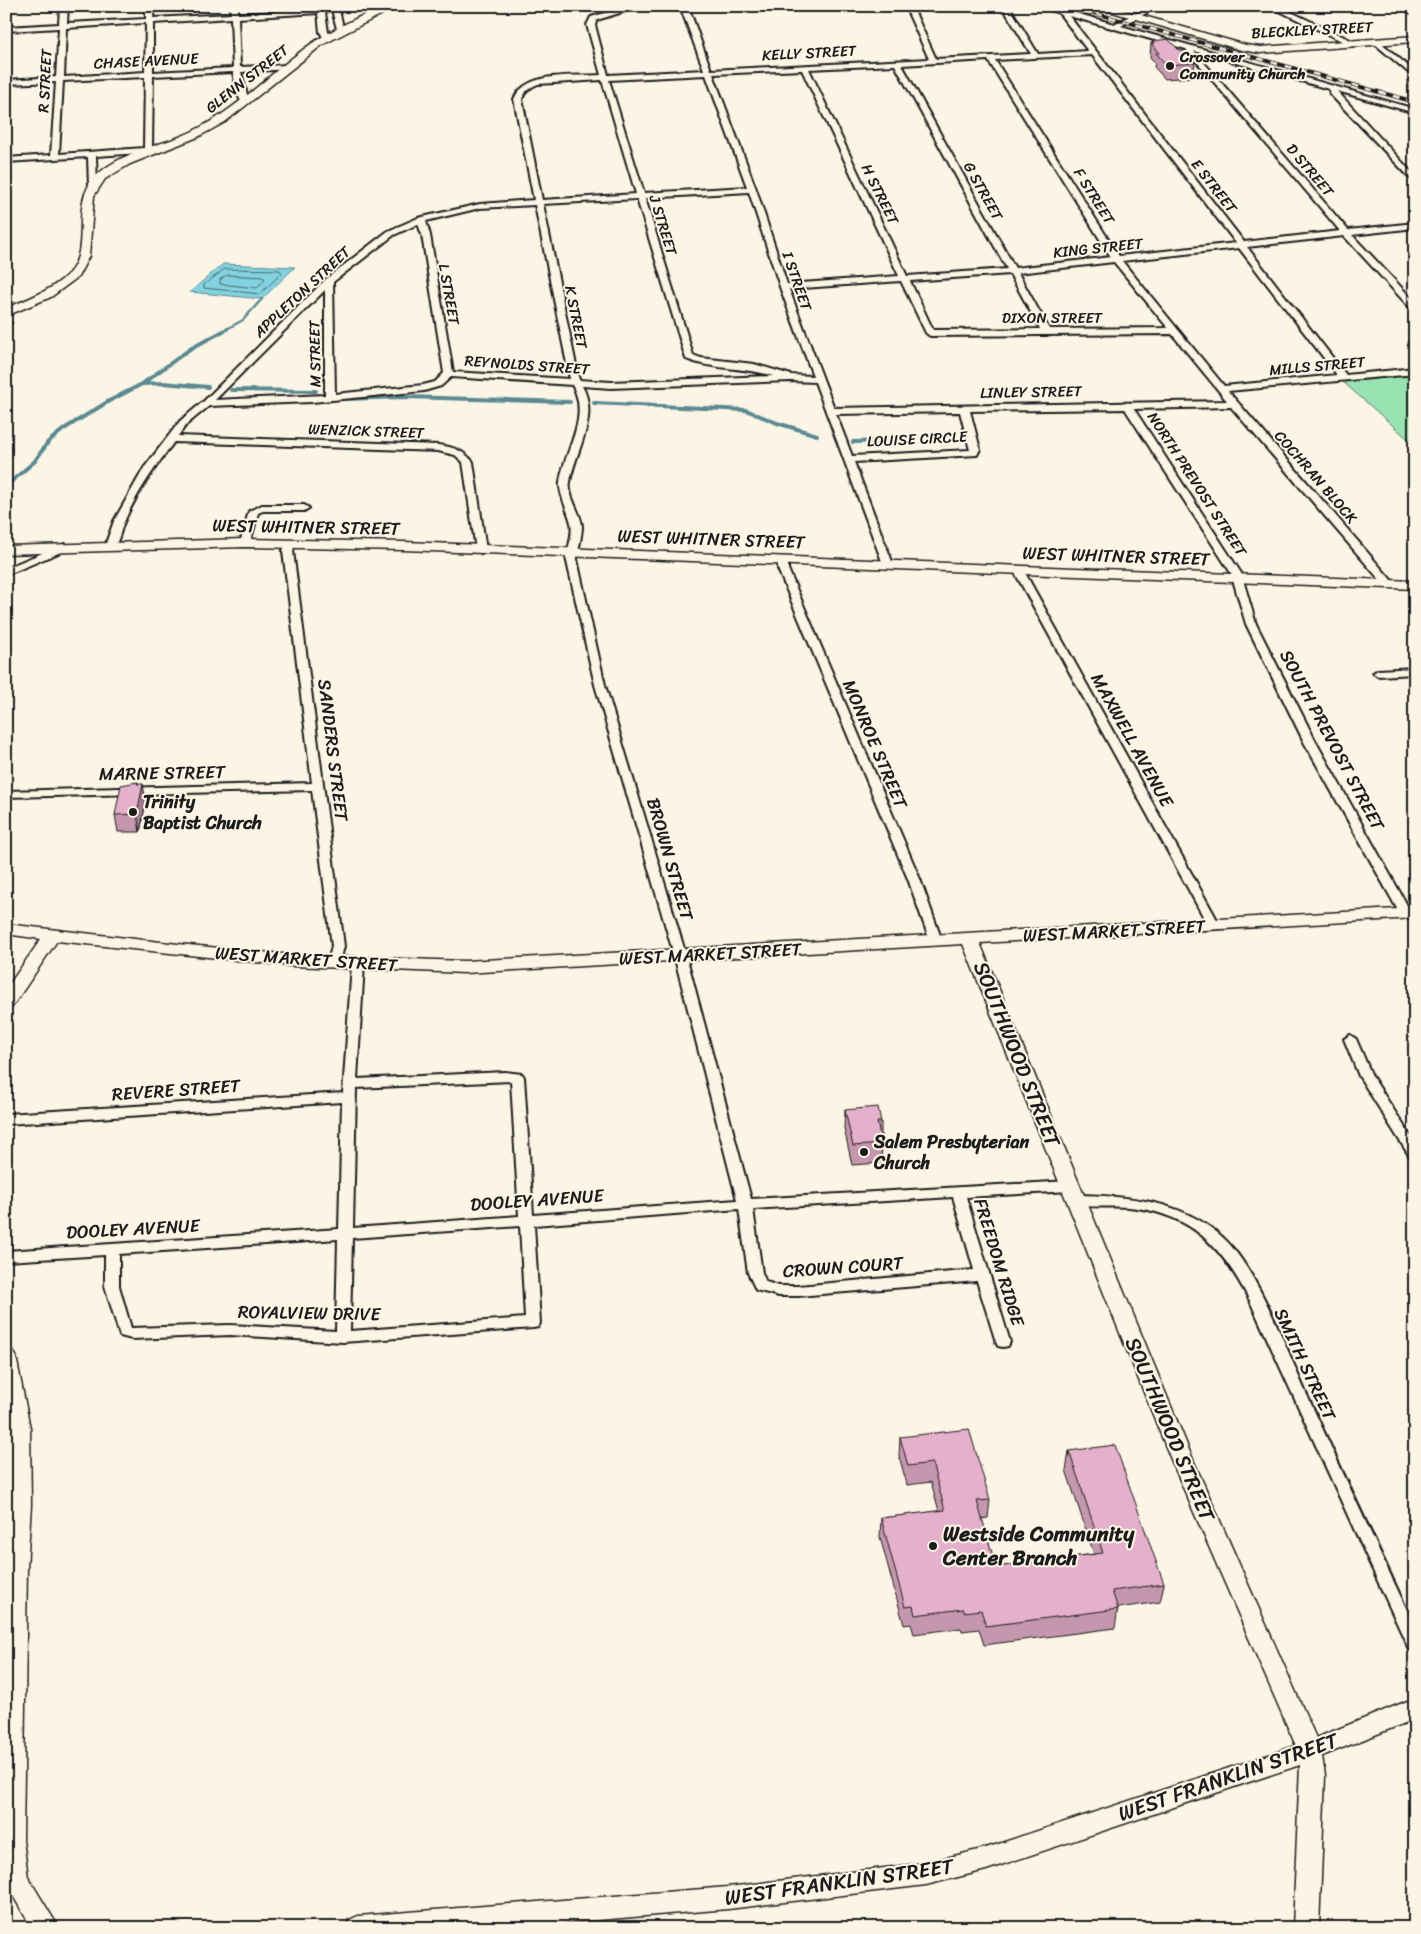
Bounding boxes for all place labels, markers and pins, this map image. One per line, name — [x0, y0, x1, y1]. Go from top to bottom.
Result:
place label: Crossover Community Church — [1179, 44, 1305, 87]
marker: Crossover Community Church — [1164, 60, 1176, 72]
place label: Trinity Baptist Church — [143, 786, 262, 839]
marker: Trinity Baptist Church — [127, 806, 139, 818]
place label: Salem Presbyterian Church — [873, 1126, 1029, 1179]
marker: Salem Presbyterian Church — [858, 1146, 870, 1158]
place label: Westside Community Center Branch — [942, 1515, 1135, 1577]
marker: Westside Community Center Branch — [927, 1540, 939, 1552]

